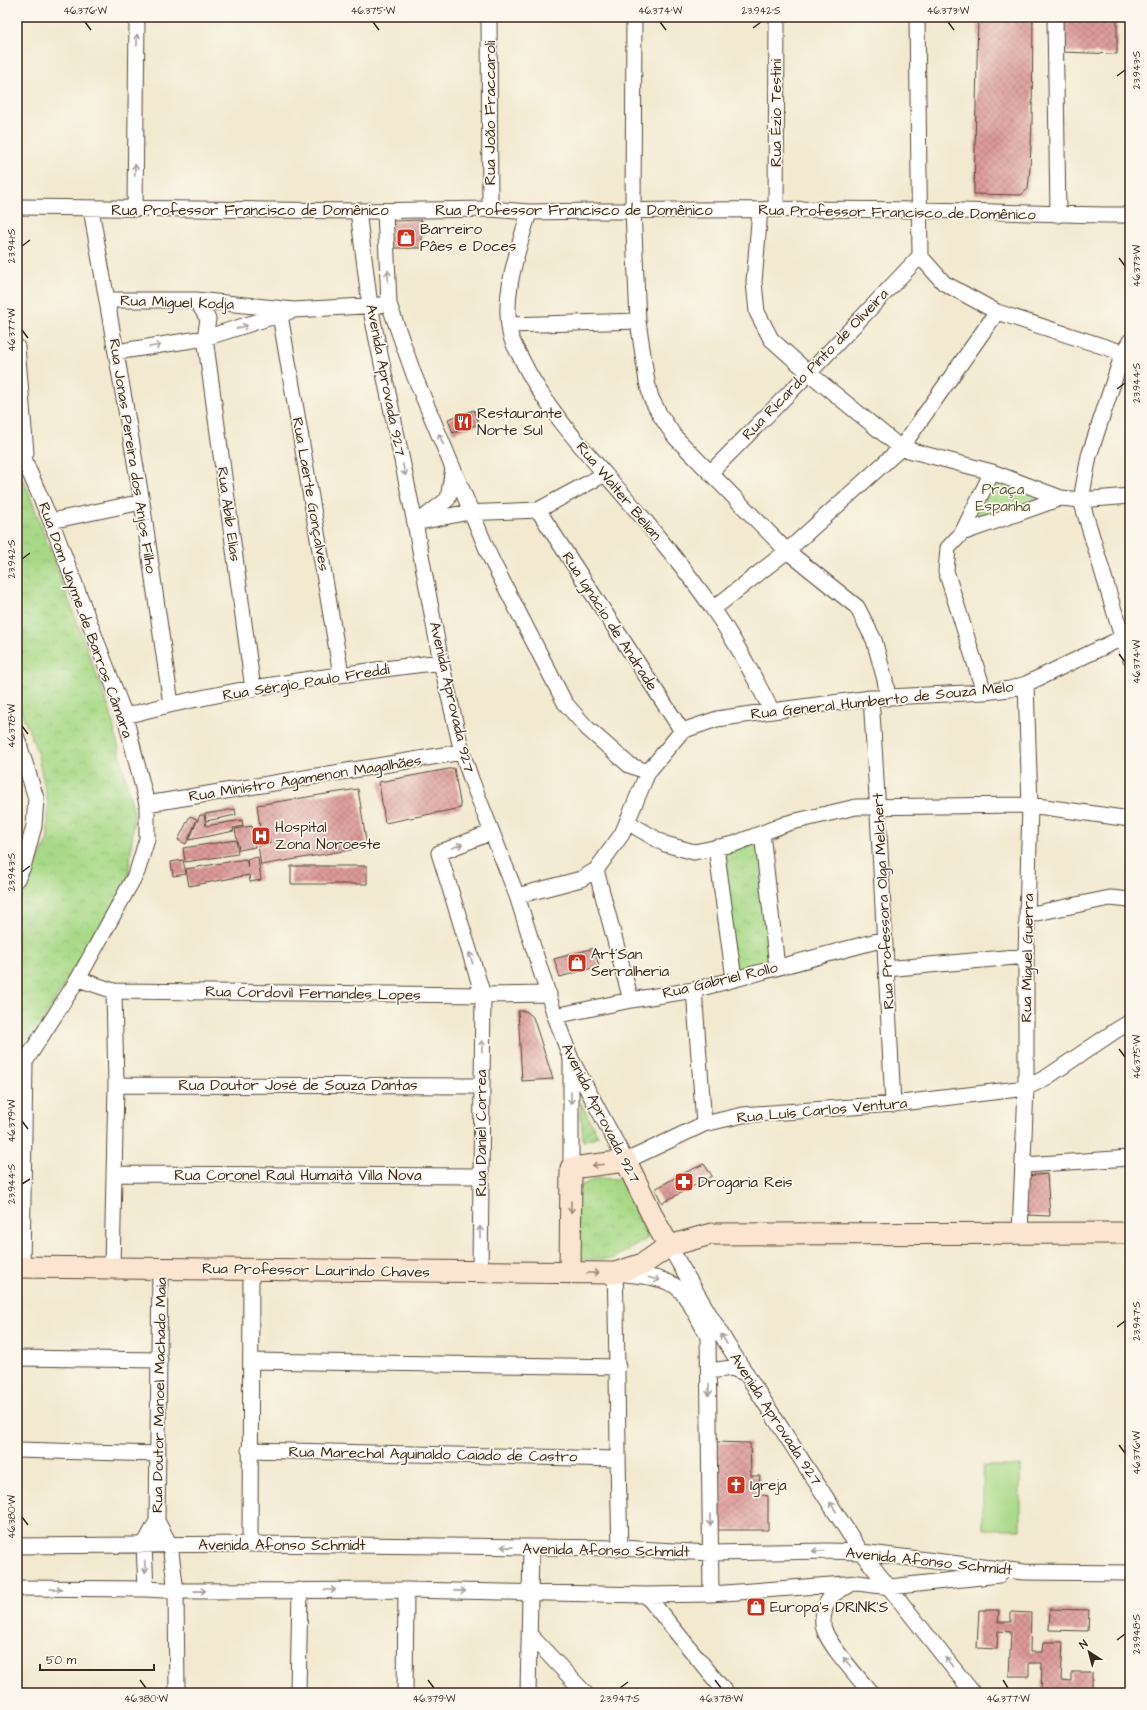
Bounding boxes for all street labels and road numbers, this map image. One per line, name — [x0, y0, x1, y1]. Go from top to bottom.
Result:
street label: Rua João Fraccaroli — [480, 40, 501, 185]
street label: Rua Ézio Testini — [766, 58, 787, 167]
street label: Rua Professor Francisco de Domênico — [111, 200, 389, 221]
street label: Rua Professor Francisco de Domênico — [435, 200, 713, 221]
street label: Rua Professor Francisco de Domênico — [758, 200, 1036, 225]
street label: Rua Ricardo Pinto de Oliveira — [737, 284, 894, 445]
street label: Rua Miguel Kodja — [120, 290, 235, 316]
street label: Avenida Aprovada 927 — [360, 302, 411, 458]
street label: Rua Jonas Pereira dos Anjos Filho — [104, 337, 162, 576]
street label: Rua Laerte Gonçalves — [287, 416, 334, 573]
street label: Rua Walter Belian — [571, 437, 667, 546]
street label: Rua Abib Elias — [211, 465, 246, 563]
street label: Rua Dom Jayme de Barros Câmara — [32, 499, 138, 742]
street label: Rua Ignácio de Andrade — [556, 548, 662, 695]
street label: Avenida Aprovada 927 — [424, 620, 479, 775]
street label: Rua Sérgio Paulo Freddi — [221, 659, 392, 707]
street label: Rua General Humberto de Souza Melo — [750, 676, 1015, 725]
street label: Rua Ministro Agamenon Magalhães — [187, 750, 424, 808]
street label: Rua Professora Olga Melchert — [867, 792, 901, 1010]
street label: Rua Miguel Guerra — [1016, 893, 1040, 1023]
street label: Rua Gabriel Rollo — [660, 957, 780, 1004]
street label: Rua Cordovil Fernandes Lopes — [205, 981, 421, 1006]
street label: Avenida Aprovada 927 — [556, 1040, 645, 1187]
street label: Rua Daniel Correa — [471, 1069, 492, 1196]
street label: Rua Doutor José de Souza Dantas — [178, 1075, 418, 1096]
street label: Rua Luís Carlos Ventura — [736, 1093, 909, 1128]
street label: Rua Coronel Raul Humaitá Villa Nova — [174, 1165, 422, 1186]
street label: Rua Professor Laurindo Chaves — [202, 1258, 431, 1283]
street label: Rua Doutor Manoel Machado Maia — [147, 1277, 172, 1513]
street label: Avenida Aprovada 927 — [725, 1349, 826, 1490]
street label: Rua Marechal Aguinaldo Caiado de Castro — [288, 1441, 578, 1469]
street label: Avenida Afonso Schmidt — [198, 1535, 366, 1556]
street label: Avenida Afonso Schmidt — [522, 1539, 690, 1562]
street label: Avenida Afonso Schmidt — [845, 1542, 1013, 1581]

